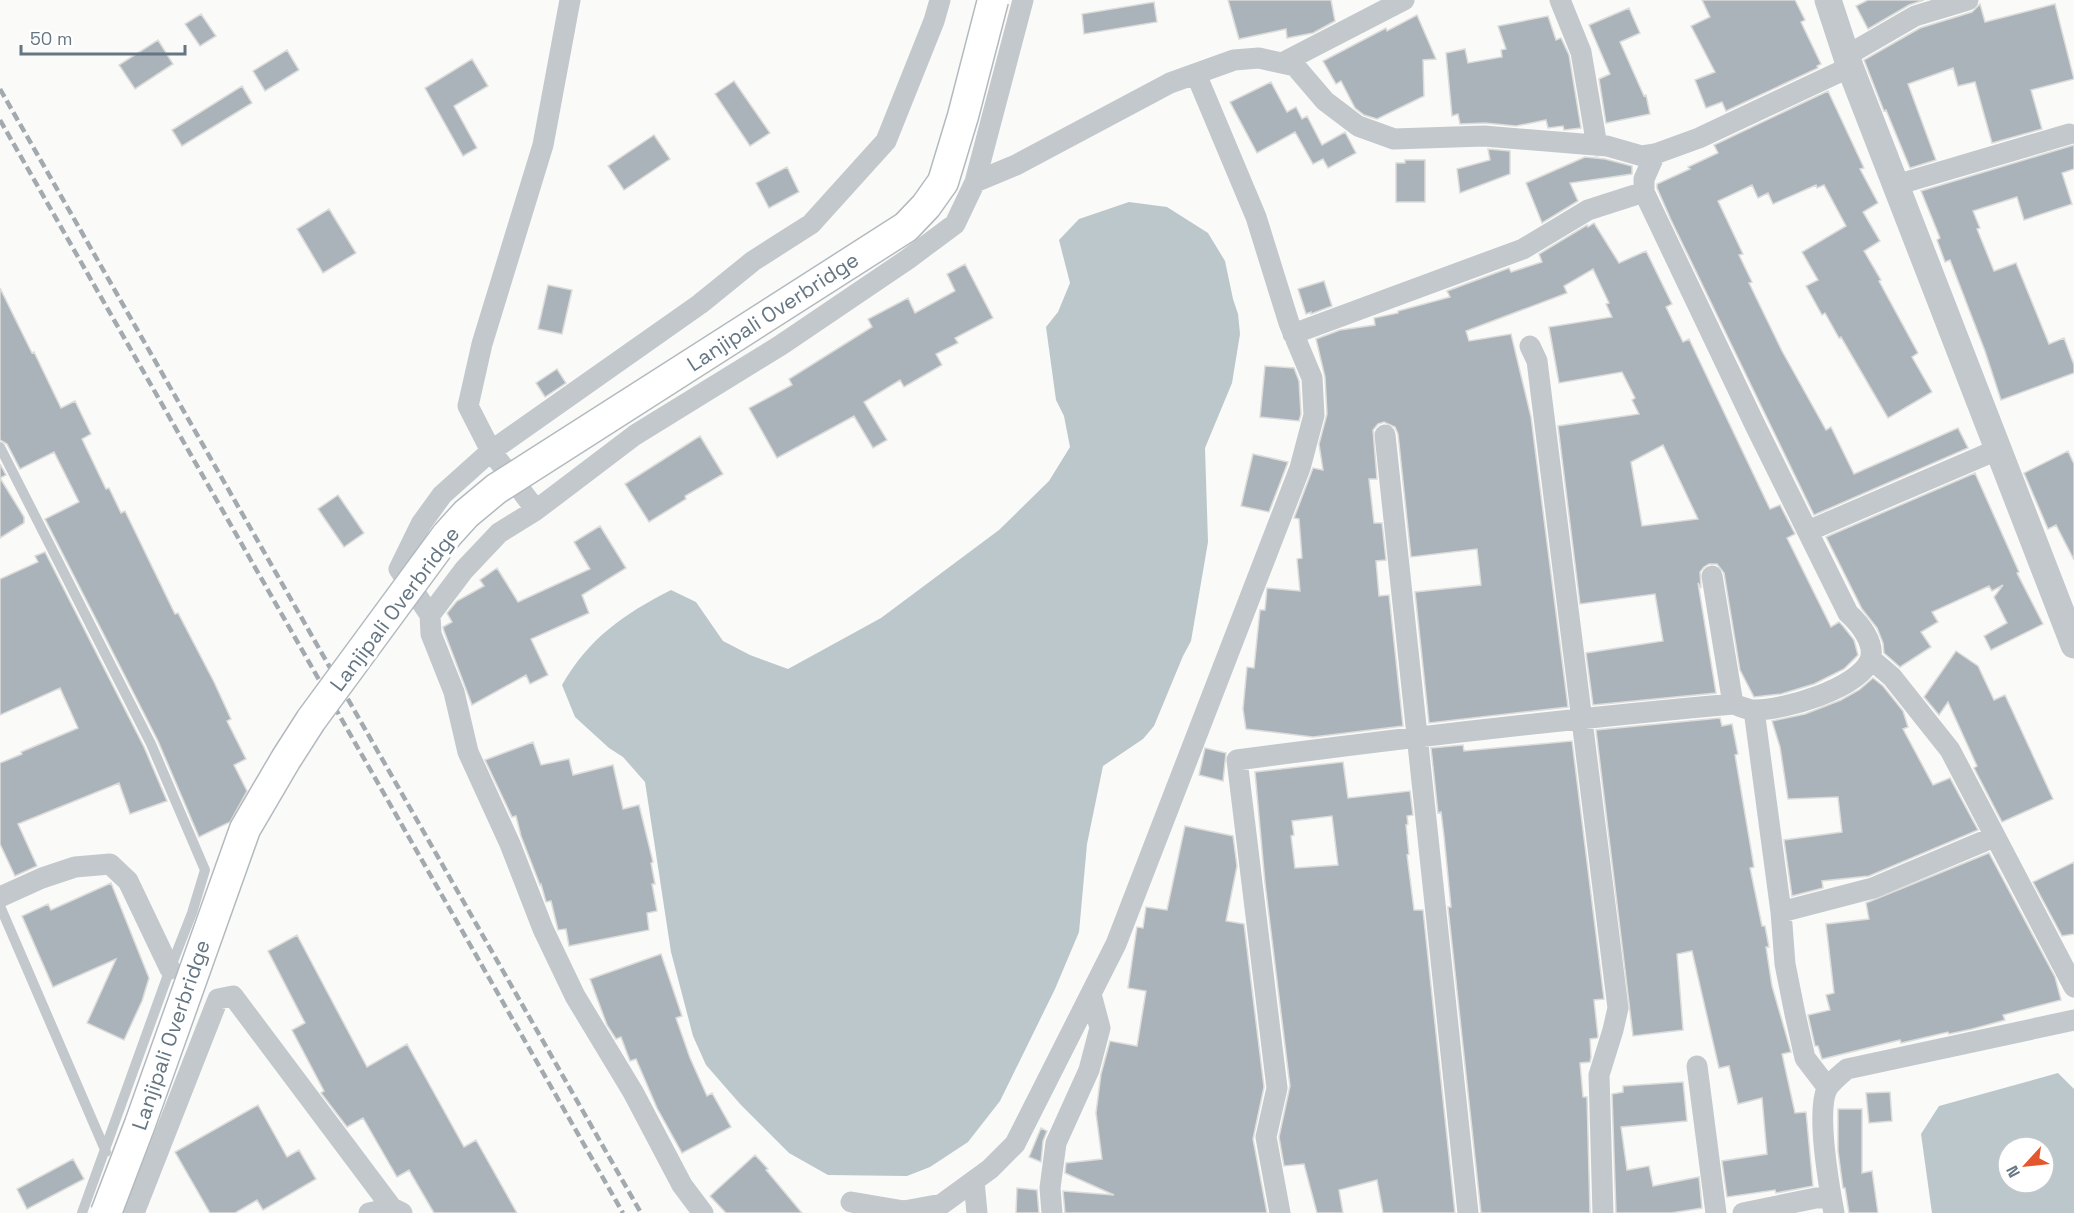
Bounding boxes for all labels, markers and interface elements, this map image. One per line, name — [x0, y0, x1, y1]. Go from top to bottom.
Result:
scale bar — [21, 18, 184, 56]
text: 50 m — [30, 27, 72, 50]
street label: Lanjipali Overbridge — [682, 246, 864, 377]
street label: Lanjipali Overbridge — [324, 521, 465, 696]
street label: Lanjipali Overbridge — [125, 936, 216, 1133]
north arrow — [1996, 1135, 2056, 1195]
text: N — [2001, 1162, 2025, 1181]

